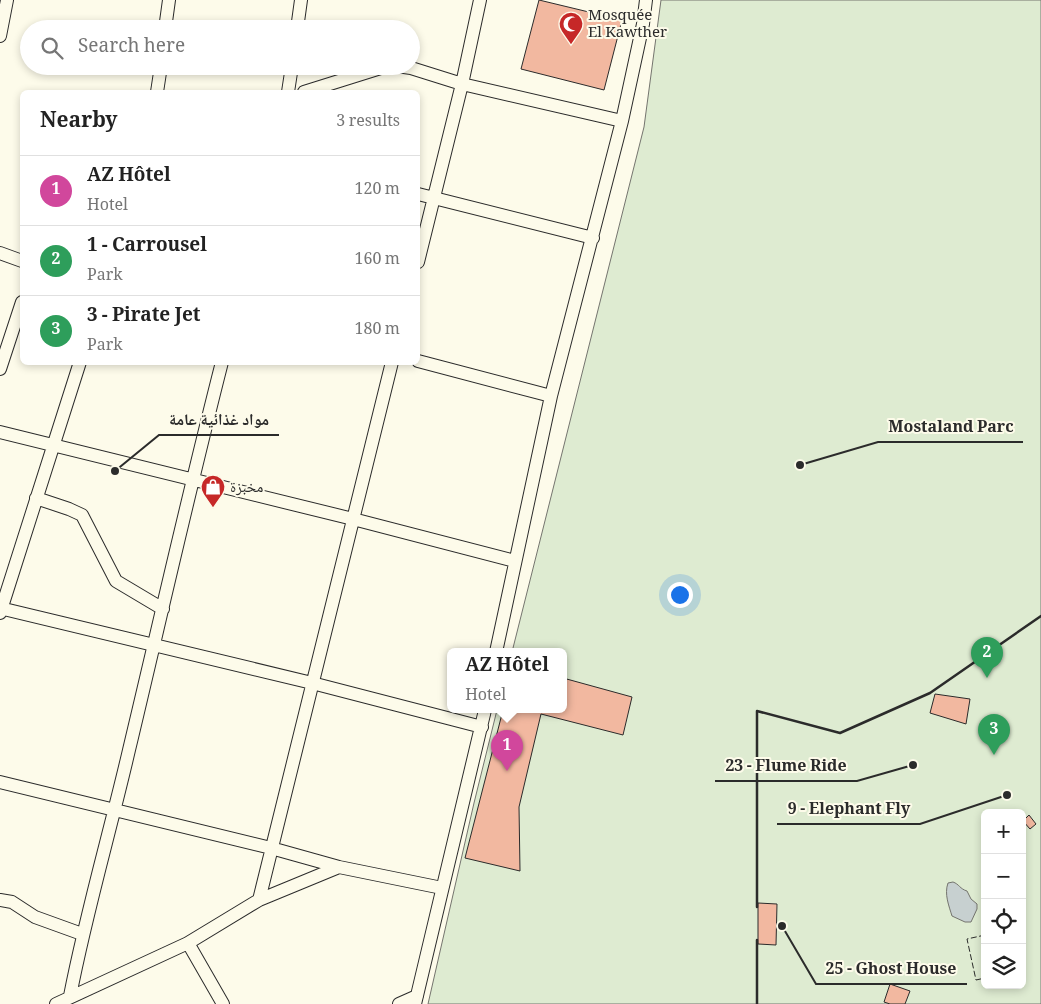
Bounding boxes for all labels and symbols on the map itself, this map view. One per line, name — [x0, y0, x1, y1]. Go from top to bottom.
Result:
place label: Mosquée El Kawther — [588, 4, 667, 47]
mosque icon: Mosquée El Kawther — [558, 11, 584, 45]
callout: مواد غذائية عامة — [159, 404, 279, 435]
text: مواد غذائية عامة — [169, 408, 269, 435]
callout: Mostaland Parc — [878, 411, 1023, 442]
text: Mostaland Parc — [888, 415, 1014, 442]
shop icon: مخبزة — [200, 474, 226, 508]
place label: مخبزة — [230, 476, 264, 502]
your location — [667, 582, 693, 608]
pin: 2 — [971, 637, 1003, 678]
pin: 3 — [978, 714, 1010, 755]
pin: 1 — [491, 730, 523, 771]
callout: 23 - Flume Ride — [715, 750, 857, 781]
text: 23 - Flume Ride — [725, 754, 847, 781]
callout: 9 - Elephant Fly — [777, 793, 920, 824]
text: 9 - Elephant Fly — [788, 797, 911, 824]
callout: 25 - Ghost House — [816, 953, 967, 984]
text: 25 - Ghost House — [826, 957, 956, 984]

